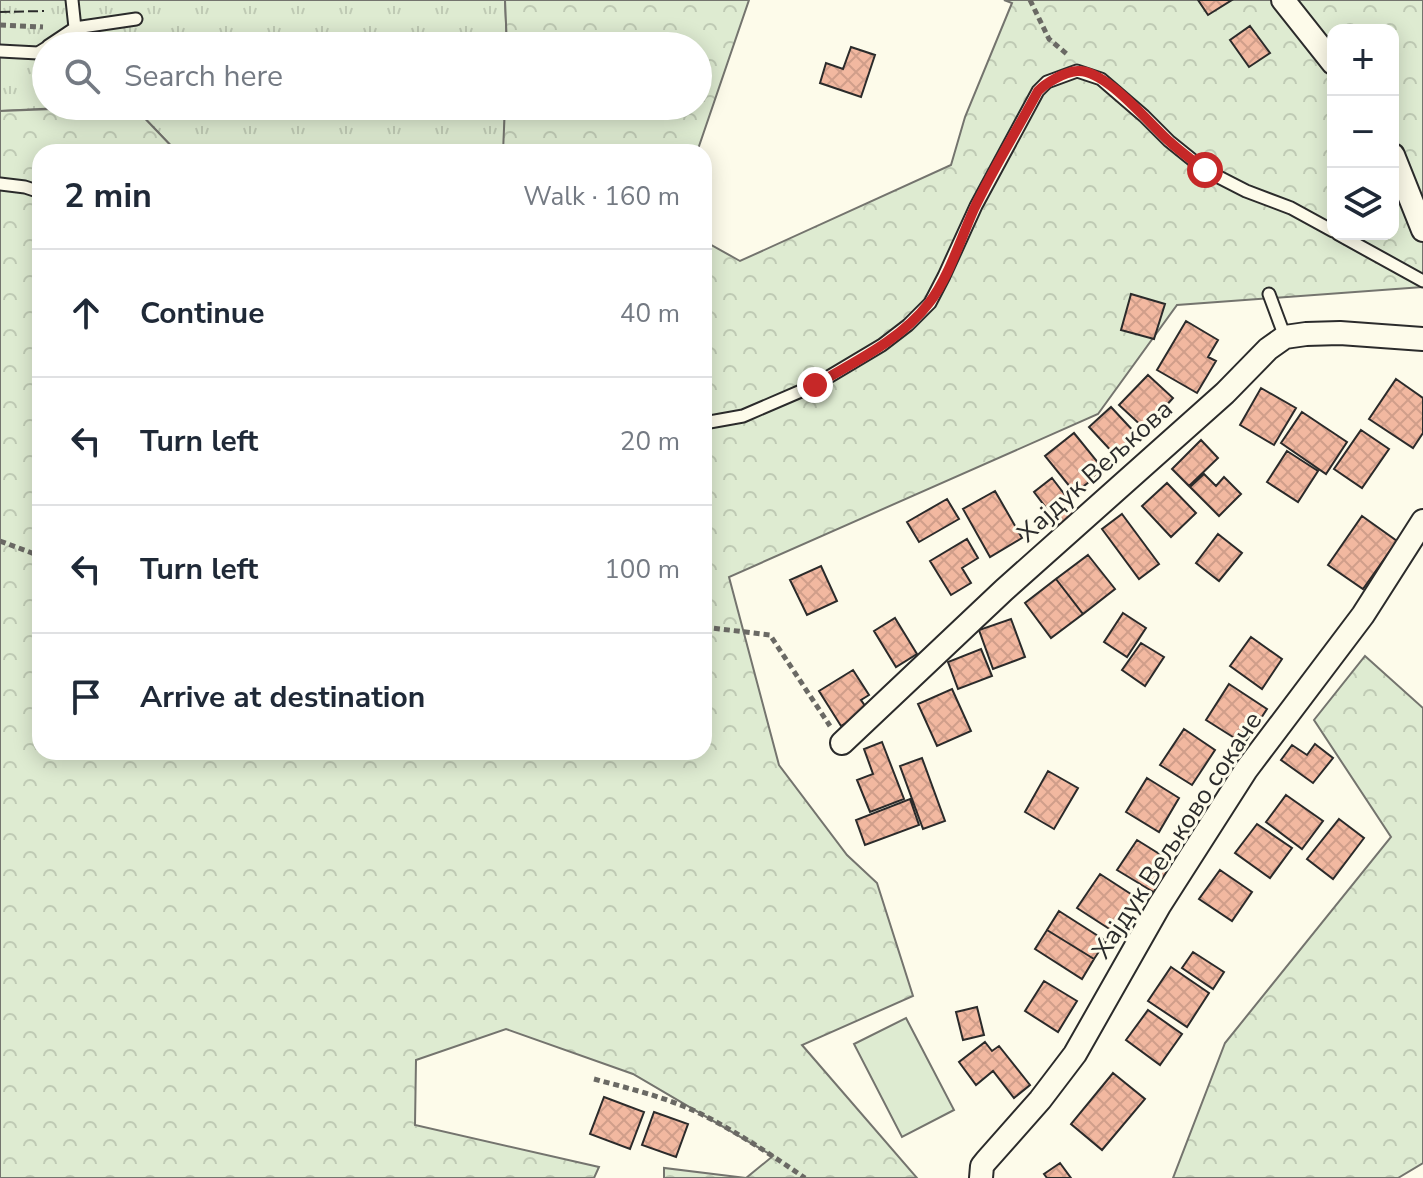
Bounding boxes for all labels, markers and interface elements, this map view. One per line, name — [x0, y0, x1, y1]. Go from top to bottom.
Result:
map controls — [1327, 24, 1399, 240]
button: + — [1327, 24, 1399, 96]
search box — [32, 32, 712, 120]
icon: search — [60, 54, 104, 98]
text: Search here — [124, 56, 283, 97]
button: − — [1327, 96, 1399, 168]
route start — [1187, 152, 1223, 188]
button: layers — [1327, 168, 1399, 240]
text: 2 min — [64, 173, 152, 219]
text: Walk · 160 m — [523, 179, 680, 214]
icon: ahead — [64, 291, 108, 335]
text: Continue — [140, 293, 265, 334]
text: 40 m — [620, 296, 680, 331]
route end — [797, 367, 833, 403]
street label: Хајдук Вељкова — [1010, 392, 1180, 550]
icon: left — [64, 419, 108, 463]
text: Turn left — [140, 421, 258, 462]
text: 20 m — [620, 424, 680, 459]
icon: left — [64, 547, 108, 591]
text: Turn left — [140, 549, 258, 590]
text: 100 m — [604, 552, 680, 587]
icon: arrive — [64, 675, 108, 719]
text: Arrive at destination — [140, 677, 425, 718]
street label: Хајдук Вељково сокаче — [1084, 705, 1270, 965]

